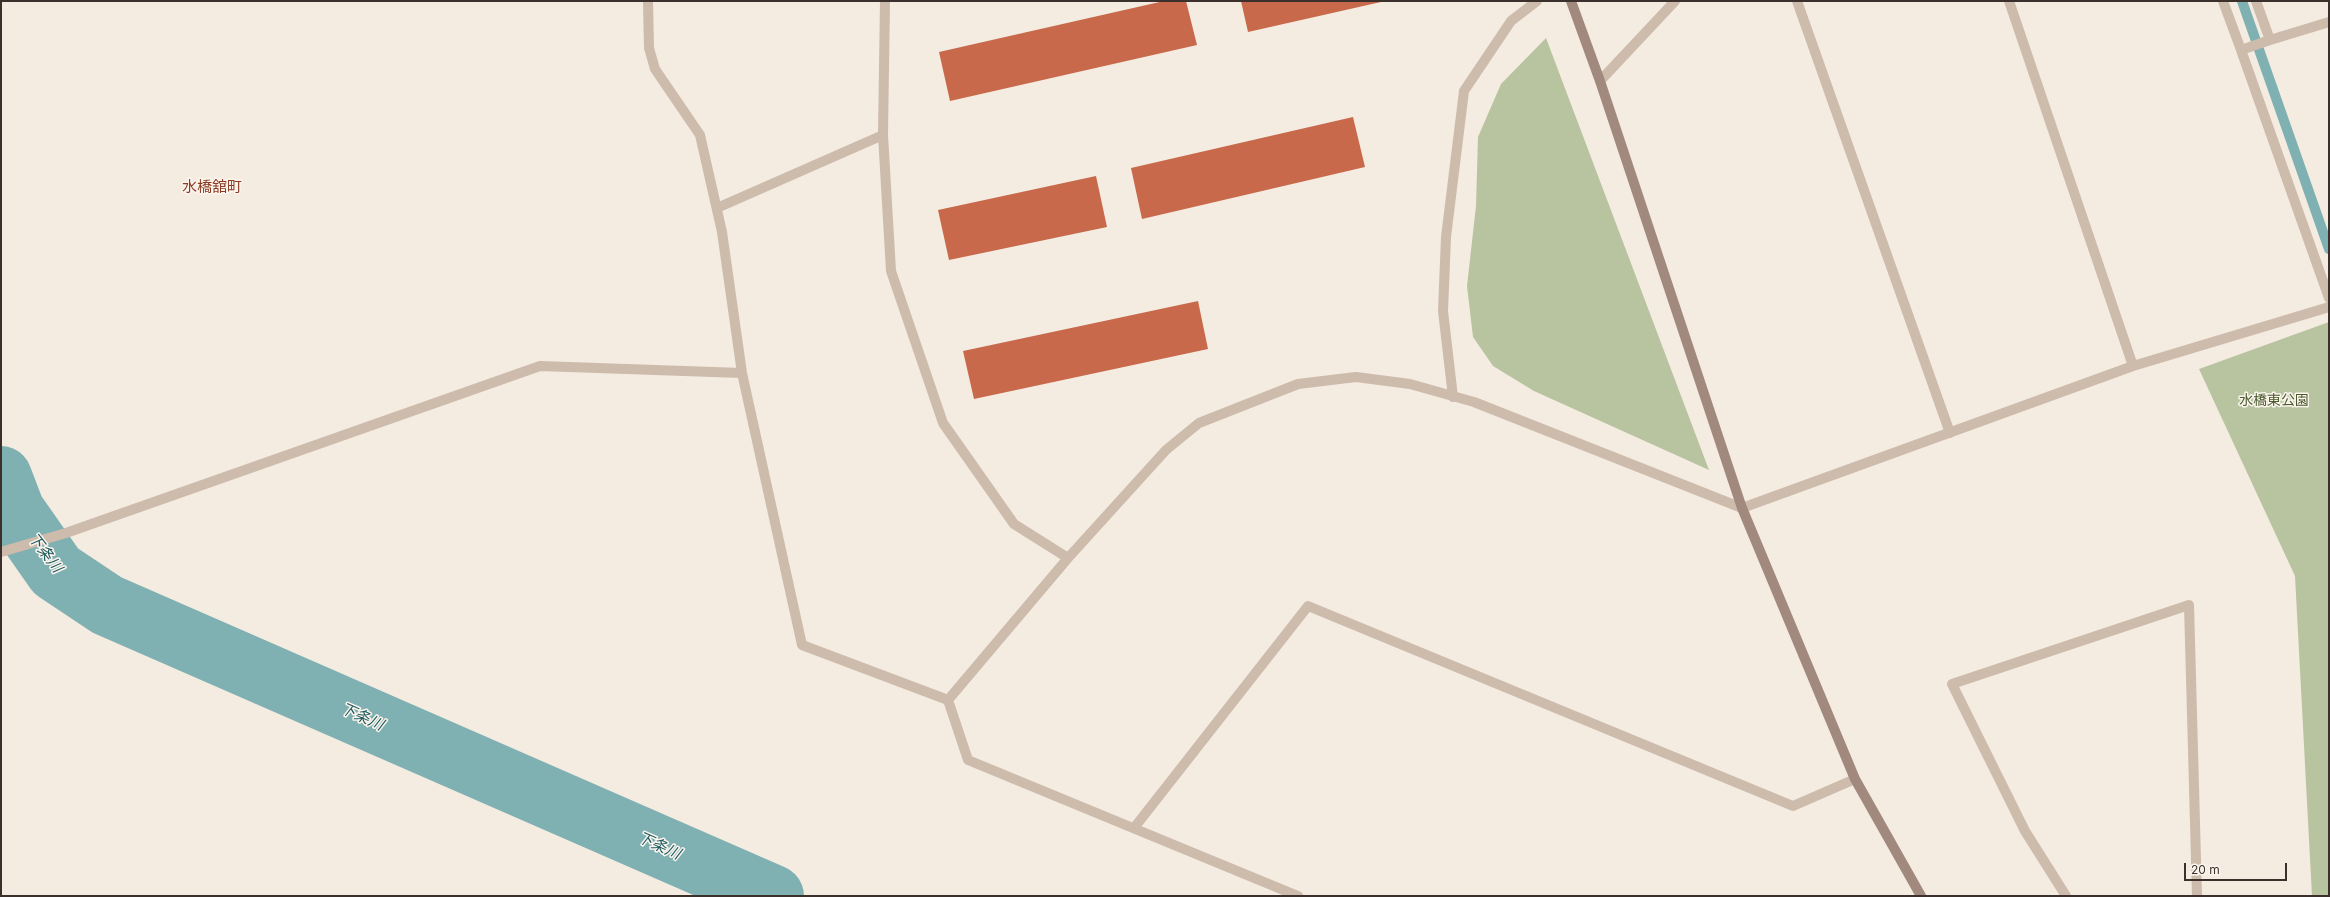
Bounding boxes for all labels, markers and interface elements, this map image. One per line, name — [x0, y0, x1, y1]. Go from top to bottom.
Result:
district label: 水橋舘町 — [182, 178, 242, 196]
park label: 水橋東公園 — [2239, 393, 2309, 409]
water label: 下条川 — [24, 530, 66, 576]
water label: 下条川 — [338, 700, 386, 734]
water label: 下条川 — [635, 829, 683, 863]
scale bar — [2186, 855, 2289, 881]
text: 20 m — [2191, 862, 2220, 877]

